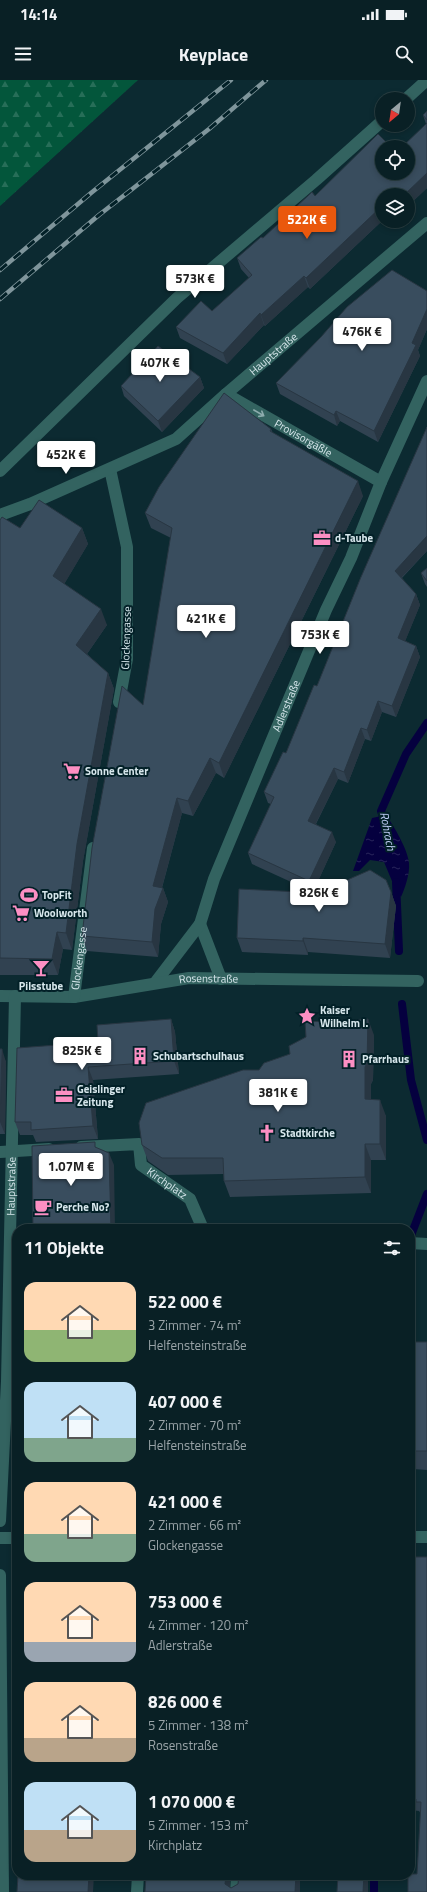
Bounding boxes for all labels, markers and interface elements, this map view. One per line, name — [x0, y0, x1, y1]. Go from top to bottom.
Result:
text: 14:14 — [20, 3, 57, 26]
text: Keyplace — [179, 41, 248, 68]
icon: menu — [12, 43, 34, 65]
icon: search — [393, 43, 415, 65]
north arrow — [375, 92, 415, 132]
map controls — [375, 92, 415, 228]
button: locate — [375, 140, 415, 180]
button: layers — [375, 188, 415, 228]
pin: 522K € — [274, 206, 340, 240]
text: 522K € — [287, 209, 327, 229]
pin: 573K € — [162, 265, 228, 299]
text: 573K € — [175, 268, 215, 288]
pin: 476K € — [329, 318, 395, 352]
text: 476K € — [342, 321, 382, 341]
street label: Hauptstraße — [246, 328, 301, 379]
pin: 407K € — [127, 349, 193, 383]
text: 407K € — [140, 352, 180, 372]
one-way arrow — [253, 410, 265, 417]
street label: Provisorgäßle — [272, 415, 336, 461]
pin: 452K € — [33, 441, 99, 475]
text: 452K € — [46, 444, 86, 464]
office icon: d-Taube — [312, 528, 332, 548]
place label: d-Taube — [335, 530, 374, 546]
pin: 421K € — [173, 605, 239, 639]
street label: Glockengasse — [117, 606, 135, 670]
text: 421K € — [186, 608, 226, 628]
pin: 753K € — [287, 621, 353, 655]
text: 753K € — [300, 624, 340, 644]
street label: Adlerstraße — [268, 677, 304, 734]
supermarket icon: Sonne Center — [62, 761, 82, 781]
place label: Sonne Center — [85, 763, 148, 779]
water label: Rohrach — [375, 810, 401, 853]
pin: 826K € — [286, 879, 352, 913]
text: 826K € — [299, 882, 339, 902]
sports icon: TopFit — [19, 885, 39, 905]
place label: TopFit — [42, 887, 72, 903]
supermarket icon: Woolworth — [11, 903, 31, 923]
place label: Woolworth — [34, 905, 87, 921]
street label: Glockengasse — [67, 925, 91, 991]
bar icon: Pilsstube — [31, 958, 51, 978]
street label: Rosenstraße — [178, 970, 239, 988]
place label: Pilsstube — [19, 978, 64, 994]
place label: Kaiser Wilhelm I. — [320, 1002, 368, 1031]
place icon: Kaiser Wilhelm I. — [297, 1006, 317, 1026]
pin: 825K € — [49, 1037, 115, 1071]
text: 825K € — [62, 1040, 102, 1060]
building icon: Schubartschulhaus — [130, 1046, 150, 1066]
place label: Schubartschulhaus — [153, 1048, 244, 1064]
building icon: Pfarrhaus — [339, 1049, 359, 1069]
place label: Pfarrhaus — [362, 1051, 409, 1067]
pin: 381K € — [245, 1079, 311, 1113]
place label: Geislinger Zeitung — [77, 1081, 125, 1110]
text: 381K € — [258, 1082, 298, 1102]
office icon: Geislinger Zeitung — [54, 1085, 74, 1105]
church icon: Stadtkirche — [257, 1123, 277, 1143]
place label: Stadtkirche — [280, 1125, 335, 1141]
pin: 1.07M € — [34, 1153, 108, 1187]
street label: Hauptstraße — [2, 1156, 20, 1216]
text: 1.07M € — [48, 1156, 94, 1176]
street label: Kirchplatz — [144, 1163, 191, 1203]
cafe icon: Perche No? — [33, 1197, 53, 1217]
place label: Perche No? — [56, 1199, 109, 1215]
text: 11 Objekte — [24, 1235, 104, 1261]
icon: filters — [381, 1237, 403, 1259]
text: 522 000 € — [148, 1289, 222, 1315]
icon: home — [56, 1298, 104, 1346]
text: 3 Zimmer · 74 m² — [148, 1315, 241, 1335]
text: Helfensteinstraße — [148, 1335, 247, 1355]
text: 407 000 € — [148, 1389, 222, 1415]
icon: home — [56, 1398, 104, 1446]
text: 2 Zimmer · 70 m² — [148, 1415, 241, 1435]
text: Helfensteinstraße — [148, 1435, 247, 1455]
text: 421 000 € — [148, 1489, 222, 1515]
icon: home — [56, 1498, 104, 1546]
text: 2 Zimmer · 66 m² — [148, 1515, 241, 1535]
text: Glockengasse — [148, 1535, 223, 1555]
text: 753 000 € — [148, 1589, 222, 1615]
icon: home — [56, 1598, 104, 1646]
text: 4 Zimmer · 120 m² — [148, 1615, 249, 1635]
text: Adlerstraße — [148, 1635, 212, 1655]
text: 826 000 € — [148, 1689, 222, 1715]
icon: home — [56, 1698, 104, 1746]
text: 5 Zimmer · 138 m² — [148, 1715, 249, 1735]
text: Rosenstraße — [148, 1735, 218, 1755]
text: 1 070 000 € — [148, 1789, 235, 1815]
icon: home — [56, 1798, 104, 1846]
text: 5 Zimmer · 153 m² — [148, 1815, 249, 1835]
text: Kirchplatz — [148, 1835, 202, 1855]

